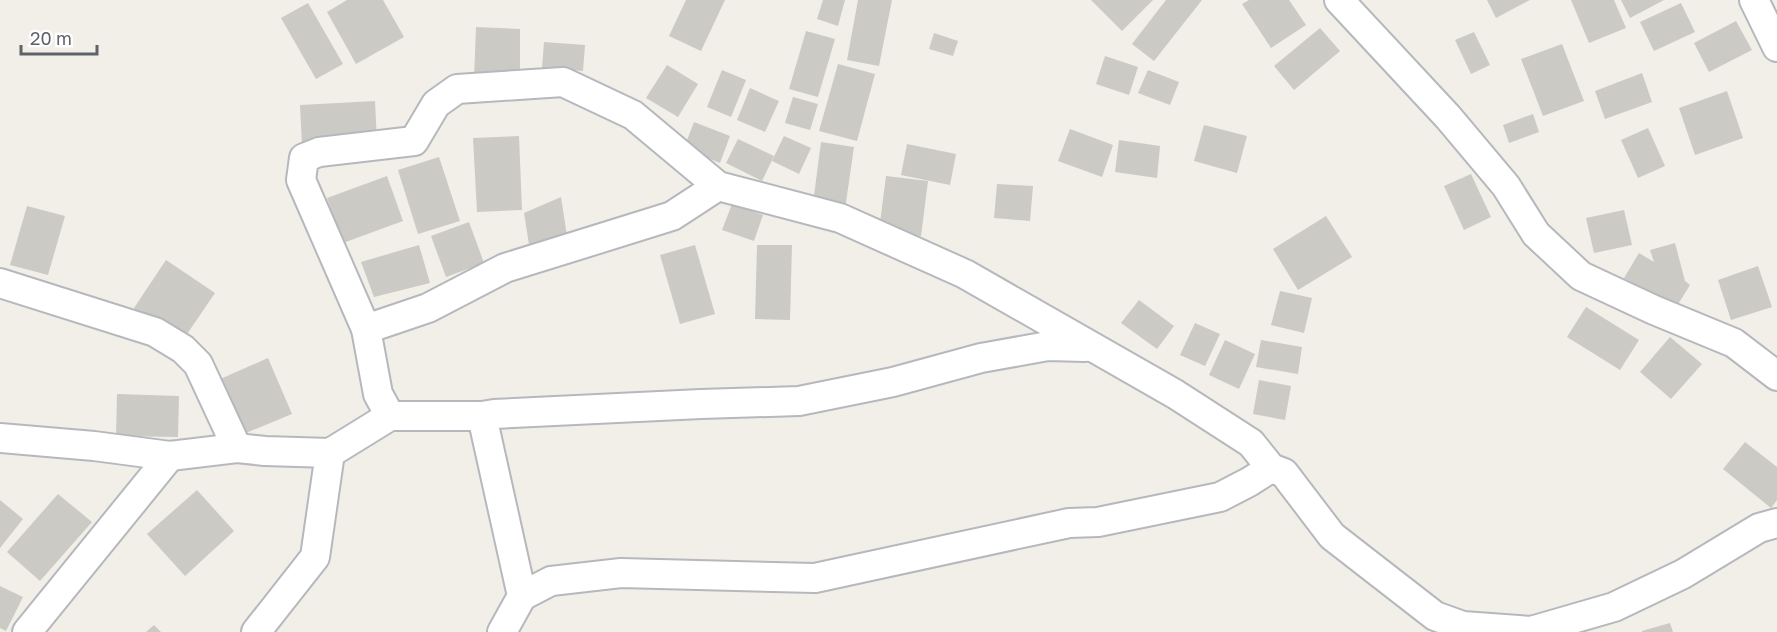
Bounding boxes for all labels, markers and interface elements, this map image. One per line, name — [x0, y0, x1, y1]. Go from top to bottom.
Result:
scale bar — [21, 18, 98, 56]
text: 20 m — [30, 27, 72, 49]

